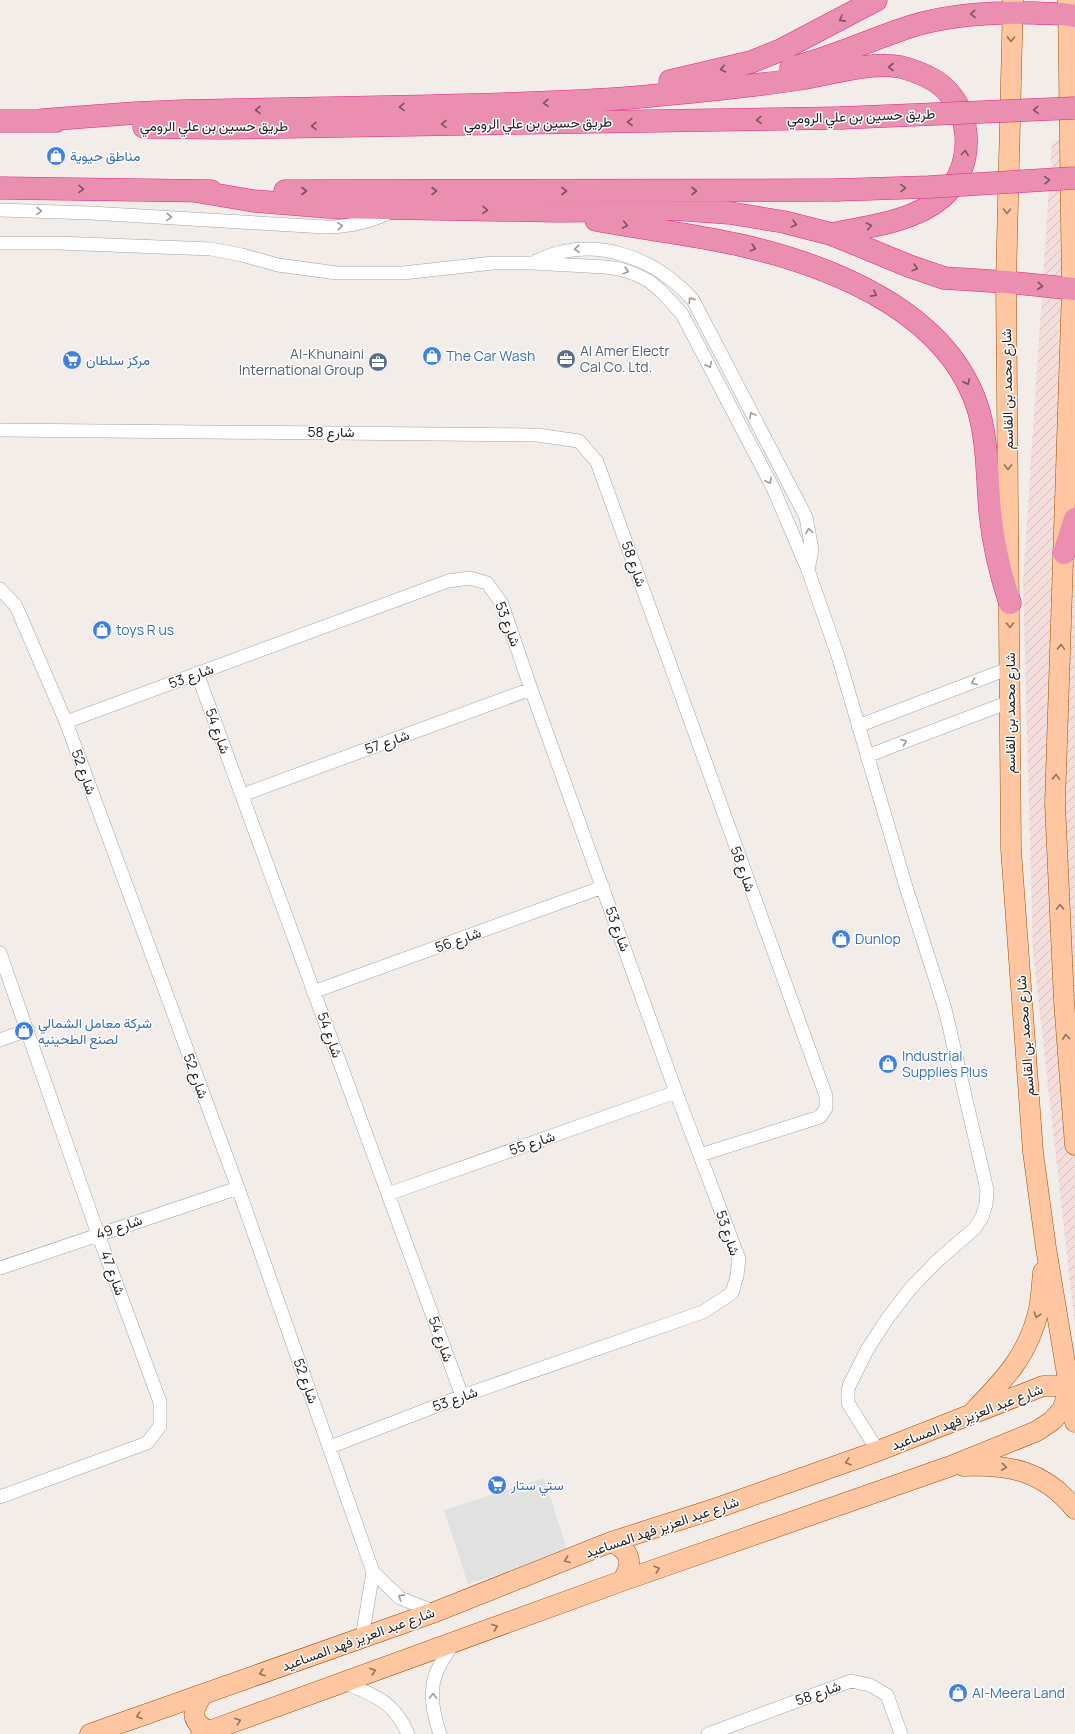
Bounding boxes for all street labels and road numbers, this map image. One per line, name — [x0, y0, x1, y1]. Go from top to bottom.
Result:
street label: طريق حسين بن علي الرومي — [787, 103, 936, 131]
street label: طريق حسين بن علي الرومي — [464, 112, 612, 136]
street label: طريق حسين بن علي الرومي — [140, 116, 288, 138]
street label: شارع محمد بن القاسم — [996, 328, 1019, 450]
street label: شارع 58 — [307, 422, 355, 443]
street label: شارع 58 — [616, 538, 651, 590]
street label: شارع 53 — [489, 599, 526, 650]
street label: شارع محمد بن القاسم — [1000, 652, 1021, 774]
street label: شارع 53 — [166, 659, 217, 694]
street label: شارع 54 — [200, 705, 235, 757]
street label: شارع 57 — [362, 725, 412, 760]
street label: شارع 52 — [66, 747, 101, 798]
street label: شارع 58 — [725, 843, 760, 895]
street label: شارع 53 — [600, 904, 635, 955]
street label: شارع 56 — [432, 922, 484, 959]
street label: شارع محمد بن القاسم — [1011, 975, 1040, 1097]
street label: شارع 54 — [312, 1009, 347, 1061]
street label: شارع 52 — [178, 1051, 213, 1102]
street label: شارع 55 — [506, 1126, 558, 1161]
street label: شارع 53 — [710, 1208, 745, 1259]
street label: شارع 49 — [93, 1210, 145, 1245]
street label: شارع 47 — [95, 1248, 130, 1298]
street label: شارع 54 — [423, 1313, 458, 1365]
street label: شارع 52 — [288, 1356, 323, 1407]
street label: شارع عبد العزيز فهد المساعيد — [888, 1379, 1046, 1456]
street label: شارع 53 — [430, 1382, 481, 1417]
street label: شارع عبد العزيز فهد المساعيد — [582, 1491, 742, 1564]
street label: شارع عبد العزيز فهد المساعيد — [279, 1602, 438, 1677]
street label: شارع 58 — [792, 1676, 844, 1711]

